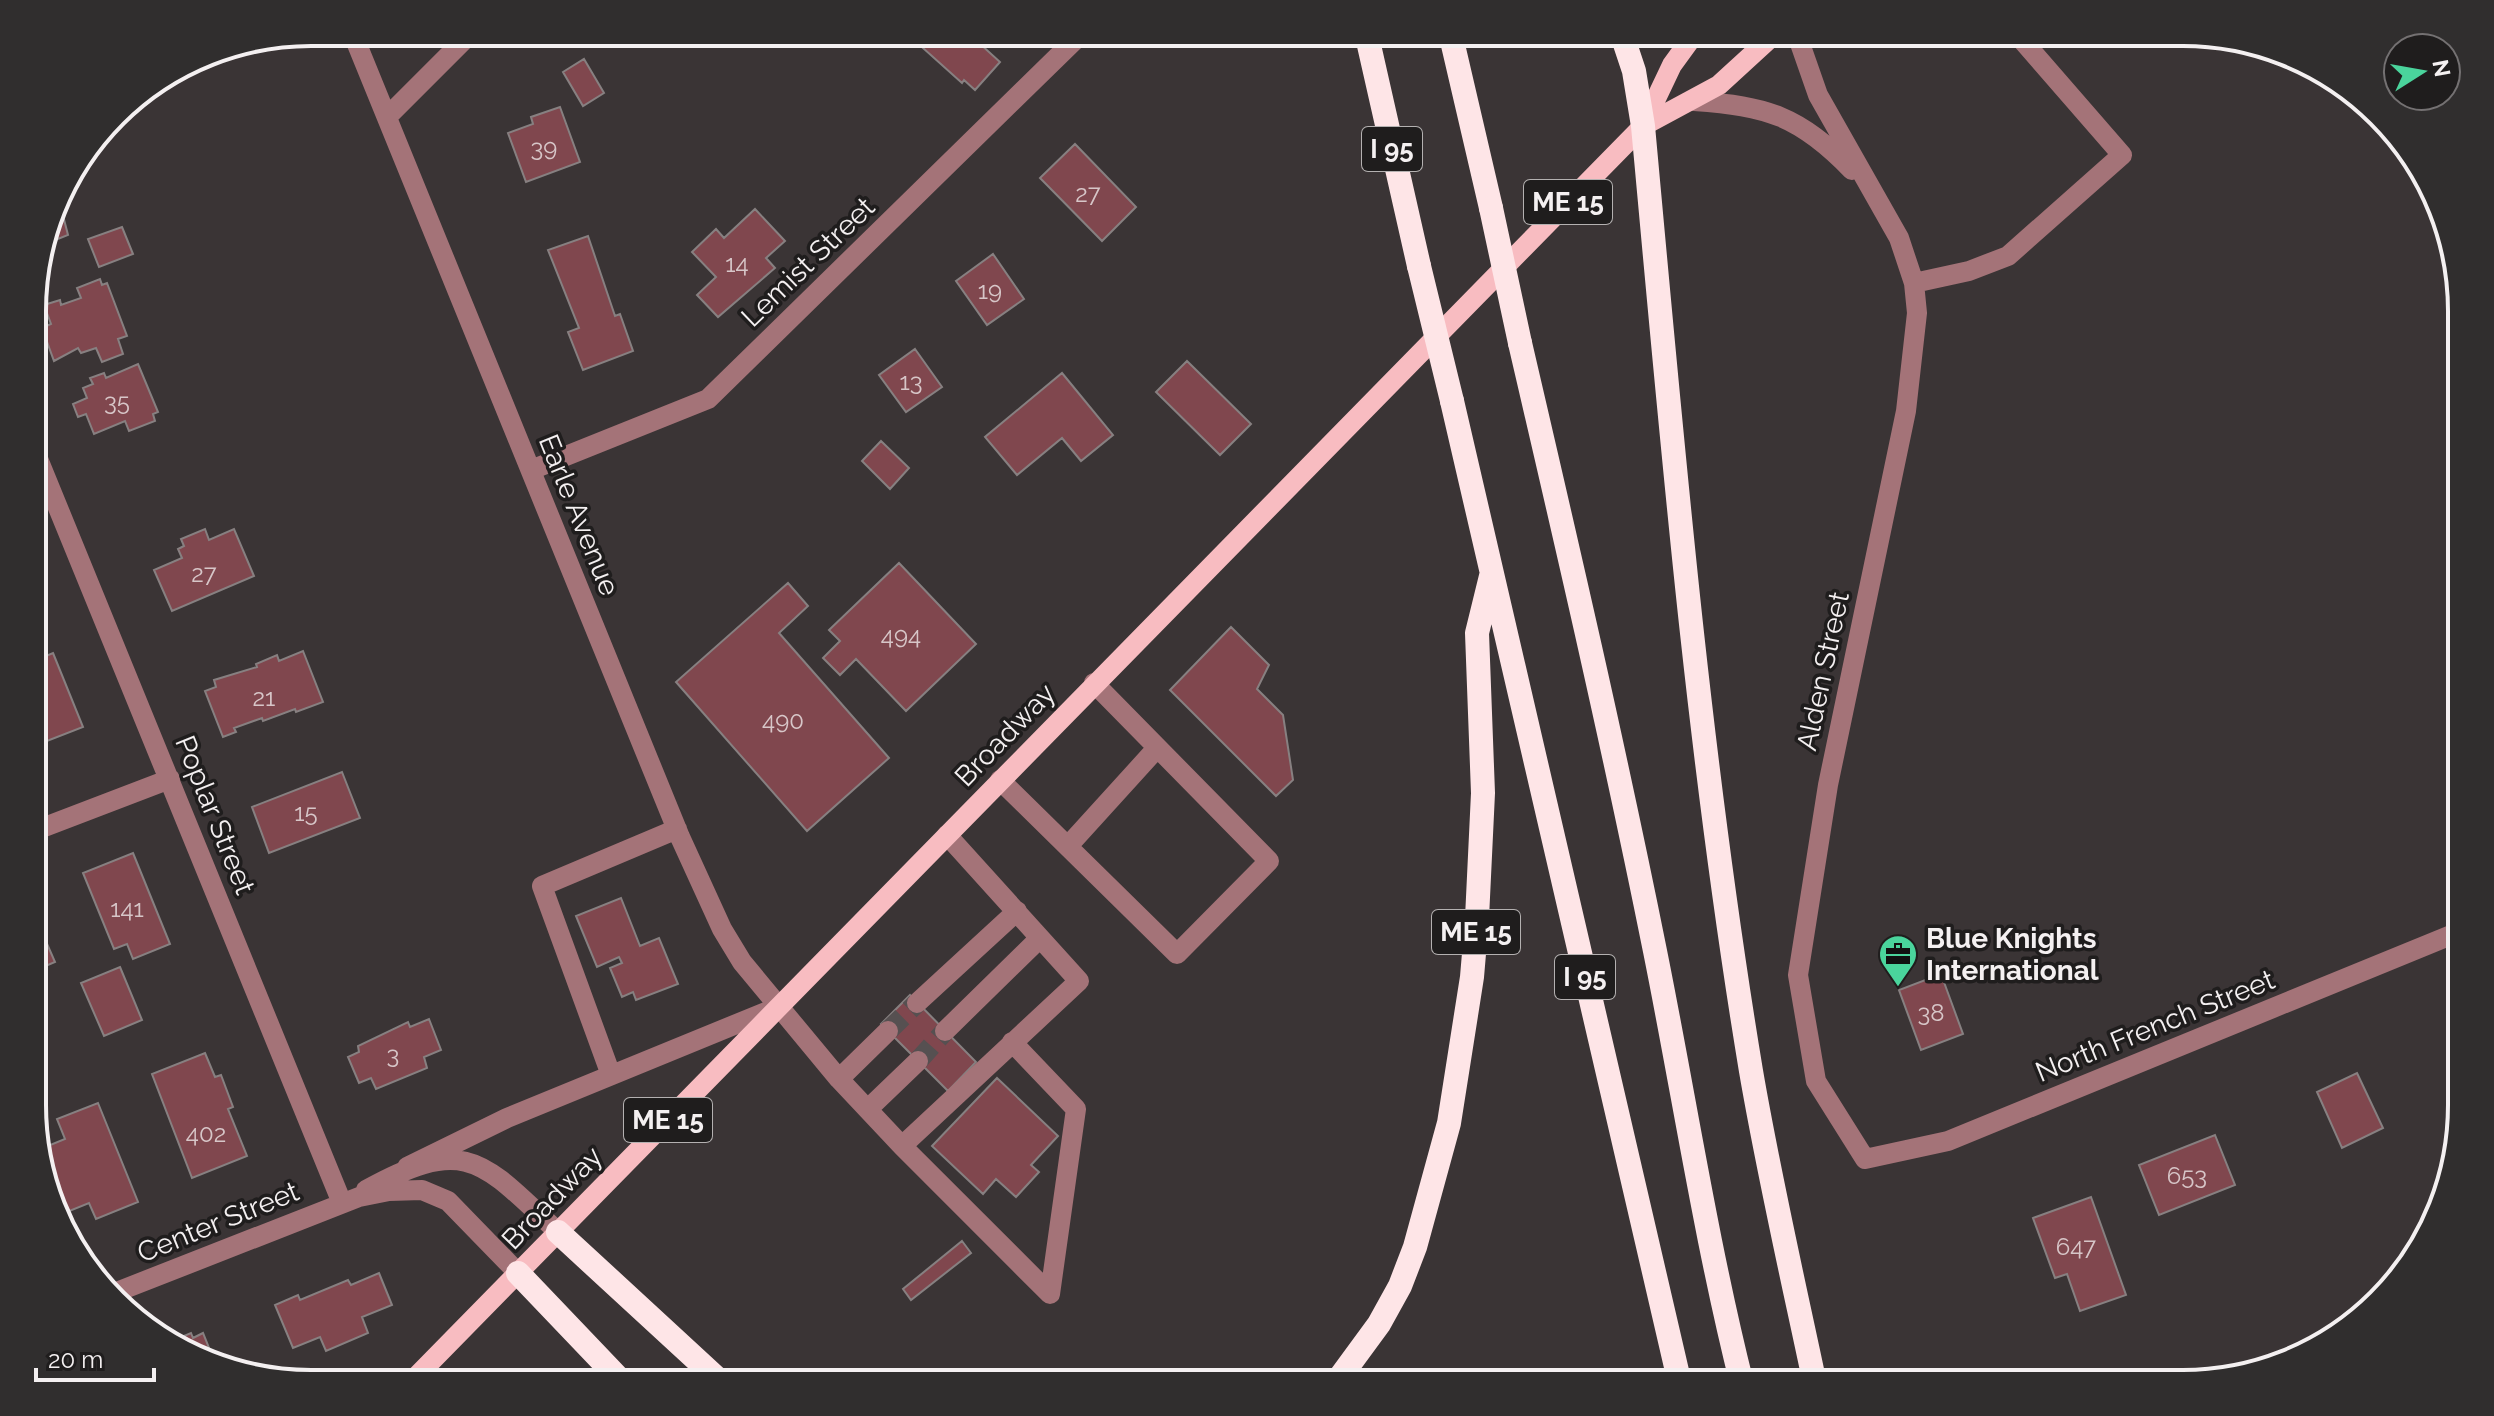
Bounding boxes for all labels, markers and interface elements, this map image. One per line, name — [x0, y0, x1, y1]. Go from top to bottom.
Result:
north arrow — [2382, 32, 2462, 112]
text: N — [2427, 57, 2456, 79]
road number: I 95 — [1362, 127, 1422, 171]
house number: 39 — [531, 133, 557, 162]
house number: 27 — [1075, 179, 1101, 208]
road number: ME 15 — [1524, 180, 1612, 224]
street label: Lemist Street — [735, 190, 882, 334]
house number: 14 — [725, 249, 749, 278]
house number: 19 — [978, 276, 1002, 305]
house number: 13 — [899, 367, 923, 396]
house number: 35 — [104, 387, 130, 416]
street label: Earle Avenue — [532, 430, 626, 600]
house number: 27 — [191, 559, 217, 588]
street label: Alden Street — [1790, 588, 1856, 753]
house number: 494 — [881, 621, 921, 650]
street label: Broadway — [948, 677, 1062, 793]
house number: 21 — [253, 683, 275, 712]
house number: 490 — [762, 706, 804, 735]
street label: Poplar Street — [168, 731, 262, 900]
house number: 15 — [294, 798, 318, 827]
house number: 141 — [110, 894, 144, 923]
road number: ME 15 — [1432, 910, 1520, 954]
place label: Blue Knights International — [1926, 922, 2099, 987]
office icon: Blue Knights International — [1877, 933, 1919, 988]
road number: I 95 — [1555, 955, 1615, 999]
street label: North French Street — [2031, 963, 2280, 1089]
house number: 38 — [1917, 998, 1945, 1027]
house number: 3 — [387, 1040, 399, 1069]
road number: ME 15 — [624, 1098, 712, 1142]
house number: 402 — [186, 1119, 226, 1148]
street label: Broadway — [495, 1140, 609, 1256]
house number: 653 — [2167, 1161, 2207, 1190]
street label: Center Street — [132, 1174, 304, 1269]
house number: 647 — [2056, 1232, 2096, 1261]
scale bar — [36, 1332, 154, 1382]
text: 20 m — [48, 1345, 103, 1374]

